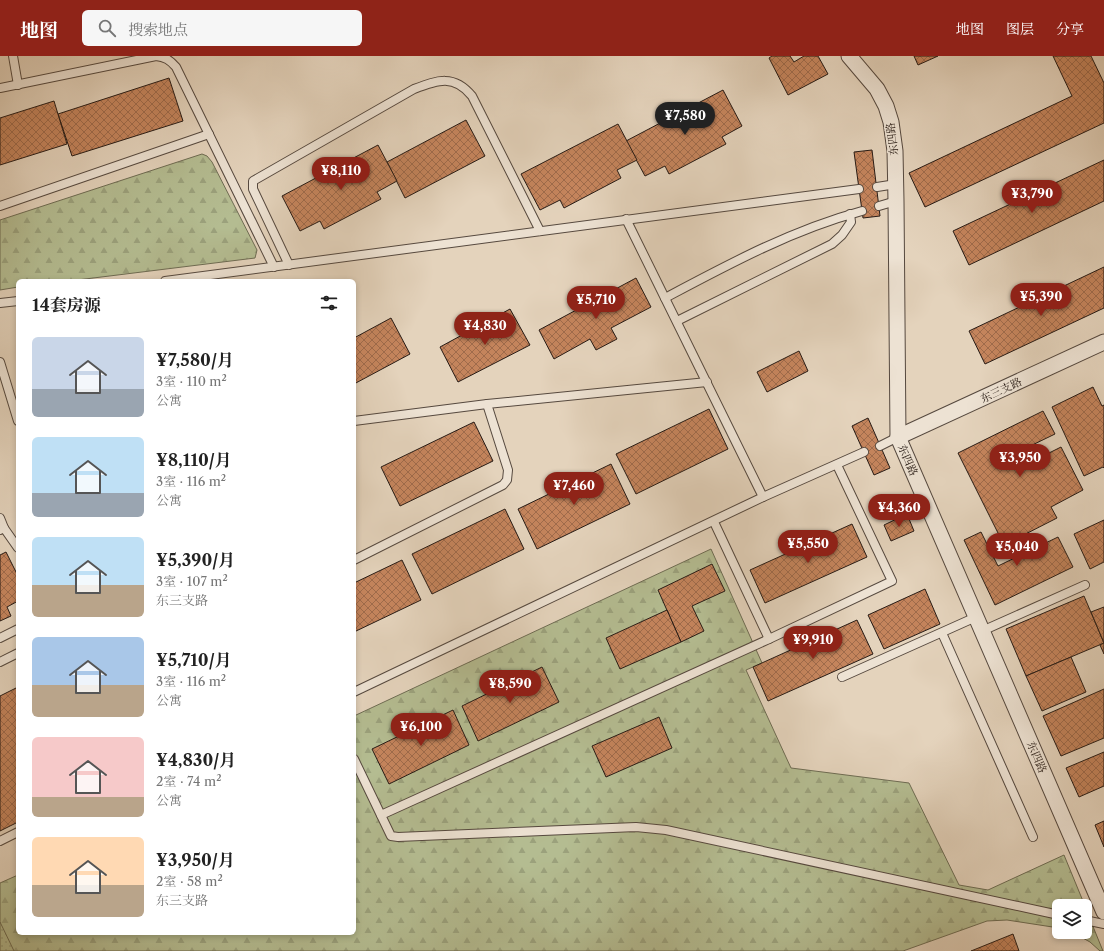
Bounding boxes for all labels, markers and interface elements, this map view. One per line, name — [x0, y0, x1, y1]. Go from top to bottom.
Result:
search box — [82, 10, 362, 46]
icon: search — [96, 17, 118, 39]
text: 地图 — [20, 19, 58, 42]
text: 搜索地点 — [128, 20, 188, 39]
text: 地图 — [956, 20, 984, 38]
text: 图层 — [1006, 20, 1034, 38]
text: 分享 — [1056, 20, 1084, 38]
pin: ¥7,580 — [652, 102, 718, 136]
text: ¥7,580 — [664, 107, 706, 123]
street label: 东四路 — [883, 122, 901, 156]
pin: ¥8,110 — [308, 157, 374, 191]
text: ¥8,110 — [321, 162, 361, 178]
pin: ¥3,790 — [999, 180, 1065, 214]
text: ¥3,790 — [1011, 185, 1053, 201]
pin: ¥5,390 — [1008, 283, 1074, 317]
pin: ¥5,710 — [563, 286, 629, 320]
text: ¥5,390 — [1019, 288, 1063, 304]
text: ¥5,710 — [576, 291, 616, 307]
icon: filters — [318, 292, 340, 314]
text: 14套房源 — [32, 295, 101, 315]
pin: ¥4,830 — [452, 312, 518, 346]
text: ¥4,830 — [463, 317, 507, 333]
text: ¥7,580/月 — [156, 350, 234, 370]
icon: home — [64, 353, 112, 401]
text: 3室 · 110 m² — [156, 373, 227, 389]
street label: 东三支路 — [978, 374, 1024, 406]
text: 公寓 — [156, 392, 182, 408]
street label: 东四路 — [895, 442, 921, 478]
pin: ¥3,950 — [987, 444, 1053, 478]
text: ¥3,950 — [999, 449, 1041, 465]
text: ¥8,110/月 — [156, 450, 232, 470]
icon: home — [64, 453, 112, 501]
pin: ¥7,460 — [541, 472, 607, 506]
text: 3室 · 116 m² — [156, 473, 226, 489]
text: ¥7,460 — [553, 477, 595, 493]
text: 公寓 — [156, 492, 182, 508]
pin: ¥4,360 — [866, 494, 932, 528]
text: ¥4,360 — [877, 499, 921, 515]
pin: ¥5,550 — [775, 530, 841, 564]
pin: ¥5,040 — [984, 533, 1050, 567]
text: ¥5,550 — [787, 535, 829, 551]
text: ¥5,040 — [995, 538, 1039, 554]
text: ¥5,390/月 — [156, 550, 235, 570]
icon: home — [64, 553, 112, 601]
text: 3室 · 107 m² — [156, 573, 228, 589]
text: 东三支路 — [156, 592, 208, 608]
pin: ¥9,910 — [780, 626, 846, 660]
text: ¥9,910 — [792, 631, 834, 647]
text: ¥5,710/月 — [156, 650, 232, 670]
icon: home — [64, 653, 112, 701]
pin: ¥8,590 — [477, 670, 543, 704]
text: 3室 · 116 m² — [156, 673, 226, 689]
text: ¥8,590 — [488, 675, 532, 691]
text: 公寓 — [156, 692, 182, 708]
pin: ¥6,100 — [388, 713, 454, 747]
text: ¥6,100 — [400, 718, 442, 734]
street label: 东四路 — [1024, 739, 1050, 775]
text: ¥4,830/月 — [156, 750, 236, 770]
icon: home — [64, 753, 112, 801]
text: 2室 · 74 m² — [156, 773, 221, 789]
text: 公寓 — [156, 792, 182, 808]
text: ¥3,950/月 — [156, 850, 235, 870]
icon: home — [64, 853, 112, 901]
text: 2室 · 58 m² — [156, 873, 223, 889]
text: 东三支路 — [156, 892, 208, 908]
map controls — [1052, 899, 1092, 939]
button: layers — [1052, 899, 1092, 939]

